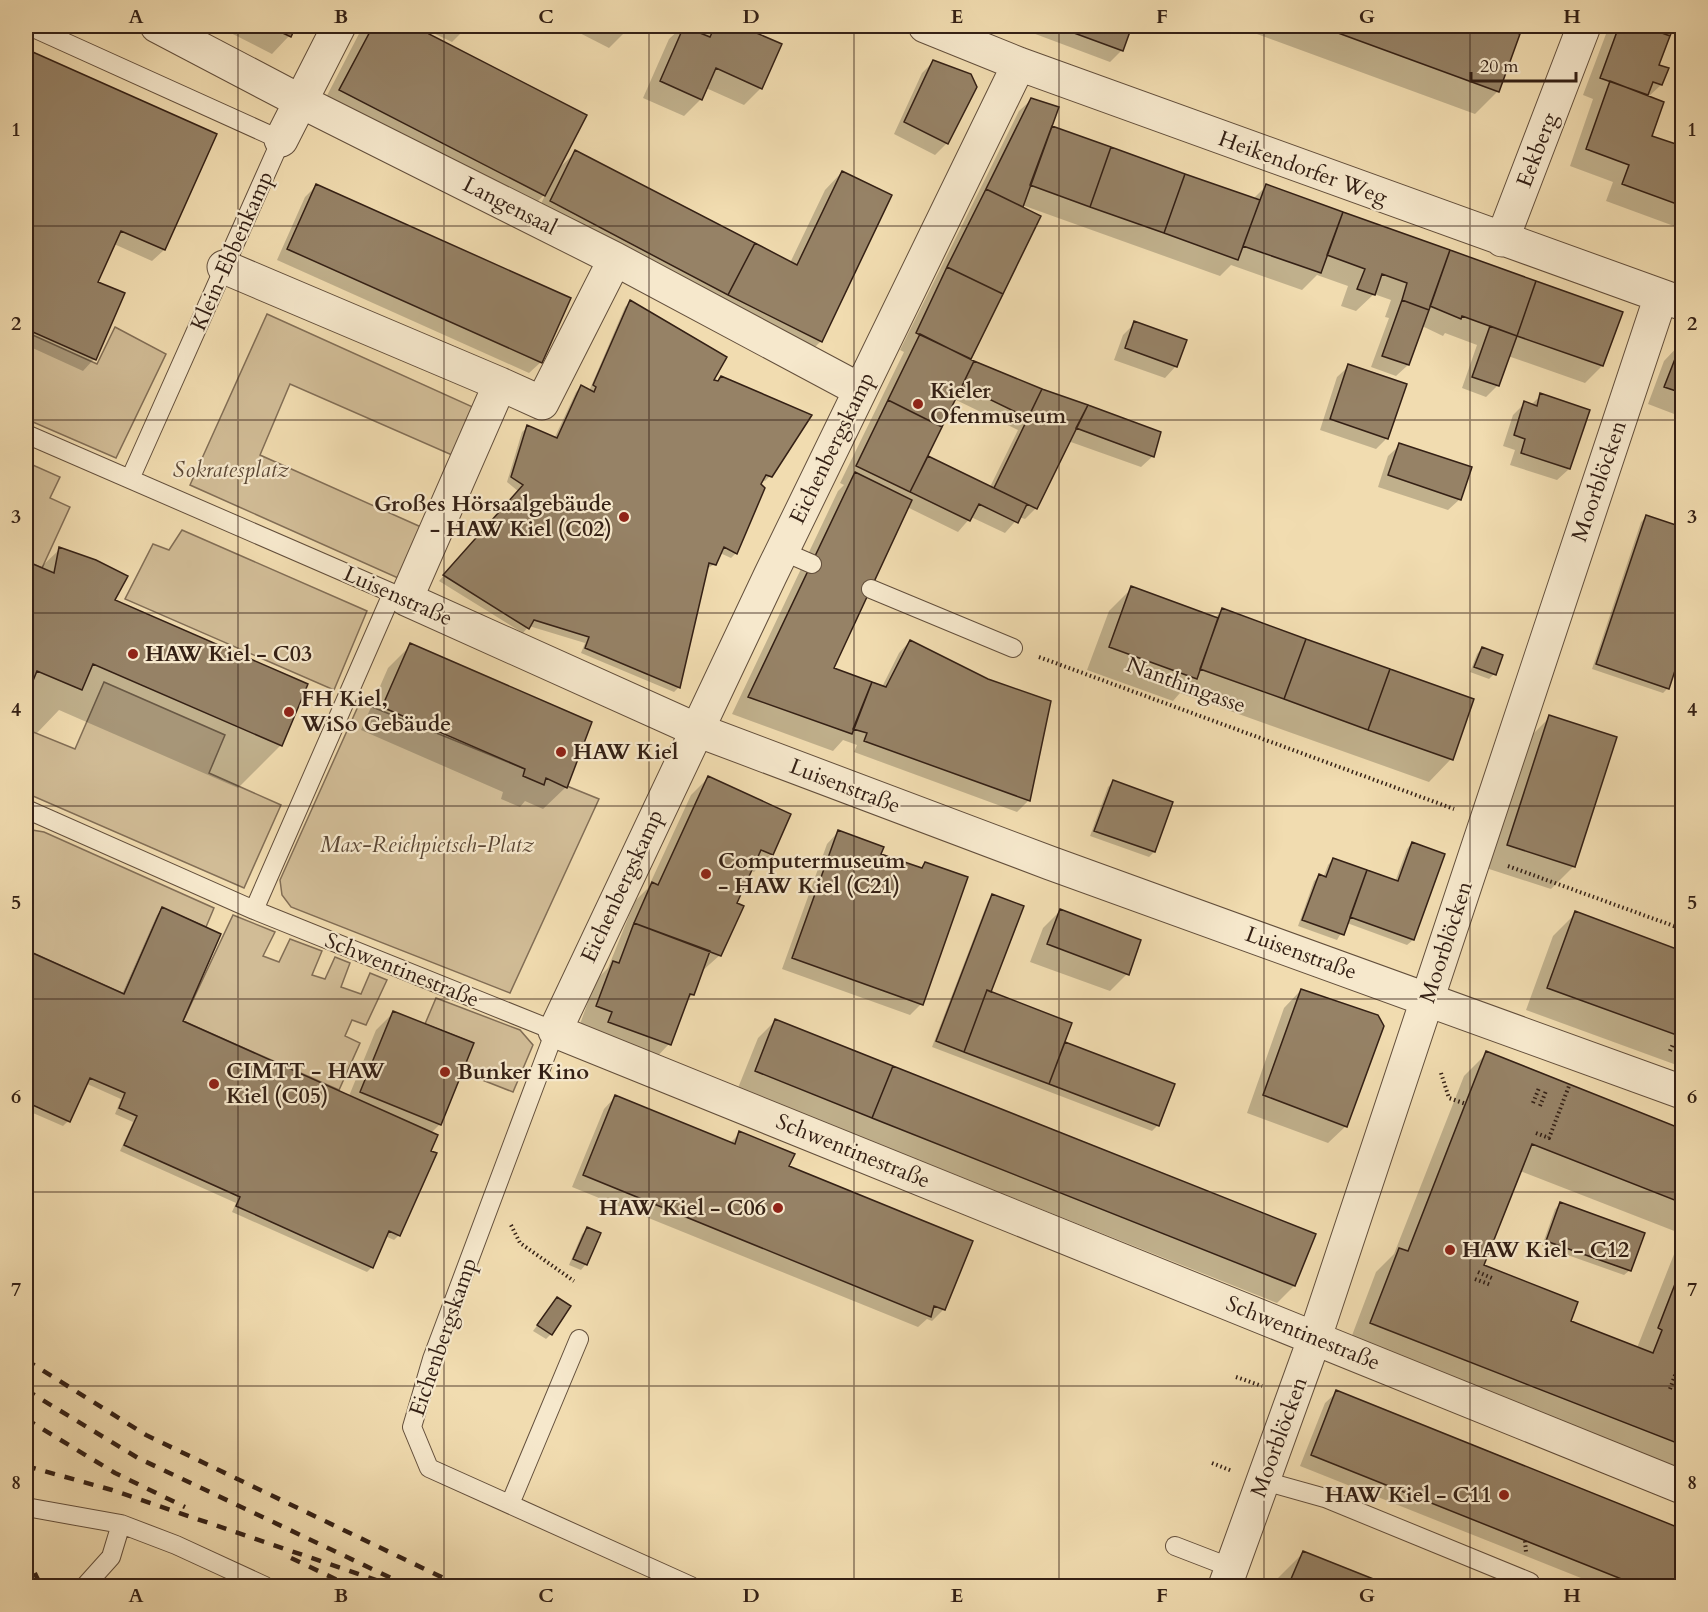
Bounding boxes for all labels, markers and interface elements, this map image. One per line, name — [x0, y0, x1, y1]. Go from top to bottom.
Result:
text: A — [128, 3, 144, 30]
text: B — [334, 3, 348, 30]
text: C — [538, 3, 554, 30]
text: D — [742, 3, 760, 30]
text: E — [951, 3, 963, 30]
text: F — [1156, 3, 1168, 30]
text: G — [1359, 3, 1375, 30]
text: H — [1563, 3, 1581, 30]
scale bar — [1471, 45, 1576, 83]
text: 20 m — [1480, 54, 1519, 79]
street label: Eekberg — [1509, 108, 1565, 192]
text: 1 — [11, 116, 21, 143]
text: 1 — [1687, 116, 1697, 143]
street label: Heikendorfer Weg — [1214, 124, 1392, 213]
street label: Klein-Ebbenkamp — [183, 166, 281, 336]
street label: Langensaal — [458, 169, 563, 243]
text: 2 — [11, 310, 21, 337]
text: 2 — [1687, 310, 1697, 337]
street label: Eichenbergskamp — [782, 367, 882, 529]
place label: Kieler Ofenmuseum — [930, 376, 1067, 431]
marker: Kieler Ofenmuseum — [911, 397, 925, 411]
street label: Moorblöcken — [1564, 416, 1634, 546]
park label: Sokratesplatz — [173, 455, 290, 485]
place label: Großes Hörsaalgebäude - HAW Kiel (C02) — [374, 489, 612, 544]
text: 3 — [11, 503, 21, 530]
text: 3 — [1687, 503, 1697, 530]
marker: Großes Hörsaalgebäude - HAW Kiel (C02) — [617, 510, 631, 524]
street label: Luisenstraße — [339, 559, 457, 633]
place label: HAW Kiel - C03 — [145, 639, 312, 669]
marker: HAW Kiel - C03 — [126, 647, 140, 661]
street label: Nanthingasse — [1122, 650, 1250, 720]
place label: FH Kiel, WiSo Gebäude — [300, 684, 451, 739]
text: 4 — [11, 696, 21, 723]
text: 4 — [1687, 696, 1697, 723]
marker: FH Kiel, WiSo Gebäude — [282, 705, 296, 719]
place label: HAW Kiel — [573, 737, 679, 767]
marker: HAW Kiel — [554, 745, 568, 759]
street label: Luisenstraße — [785, 751, 905, 821]
street label: Eichenbergskamp — [573, 805, 671, 967]
park label: Max-Reichpietsch-Platz — [320, 830, 535, 860]
place label: Computermuseum - HAW Kiel (C21) — [718, 846, 906, 901]
marker: Computermuseum - HAW Kiel (C21) — [699, 867, 713, 881]
street label: Moorblöcken — [1412, 877, 1480, 1007]
text: 5 — [11, 889, 21, 916]
text: 5 — [1687, 889, 1697, 916]
street label: Luisenstraße — [1241, 919, 1361, 987]
street label: Schwentinestraße — [320, 925, 484, 1015]
place label: CIMTT - HAW Kiel (C05) — [226, 1056, 386, 1111]
place label: Bunker Kino — [457, 1057, 589, 1087]
marker: Bunker Kino — [438, 1065, 452, 1079]
marker: CIMTT - HAW Kiel (C05) — [207, 1077, 221, 1091]
text: 6 — [11, 1083, 21, 1110]
text: 6 — [1687, 1083, 1697, 1110]
street label: Schwentinestraße — [771, 1106, 935, 1196]
place label: HAW Kiel - C06 — [599, 1193, 766, 1223]
marker: HAW Kiel - C06 — [771, 1201, 785, 1215]
place label: HAW Kiel - C12 — [1462, 1235, 1629, 1265]
marker: HAW Kiel - C12 — [1443, 1243, 1457, 1257]
street label: Eichenbergskamp — [402, 1254, 484, 1420]
text: 7 — [11, 1276, 21, 1303]
text: 7 — [1687, 1276, 1697, 1303]
street label: Schwentinestraße — [1221, 1288, 1385, 1378]
street label: Moorblöcken — [1243, 1372, 1315, 1501]
text: 8 — [11, 1469, 21, 1496]
text: 8 — [1687, 1469, 1697, 1496]
place label: HAW Kiel - C11 — [1325, 1480, 1492, 1510]
marker: HAW Kiel - C11 — [1497, 1488, 1511, 1502]
text: A — [128, 1582, 144, 1609]
text: B — [334, 1582, 348, 1609]
text: C — [538, 1582, 554, 1609]
text: D — [742, 1582, 760, 1609]
text: E — [951, 1582, 963, 1609]
text: F — [1156, 1582, 1168, 1609]
text: G — [1359, 1582, 1375, 1609]
text: H — [1563, 1582, 1581, 1609]

